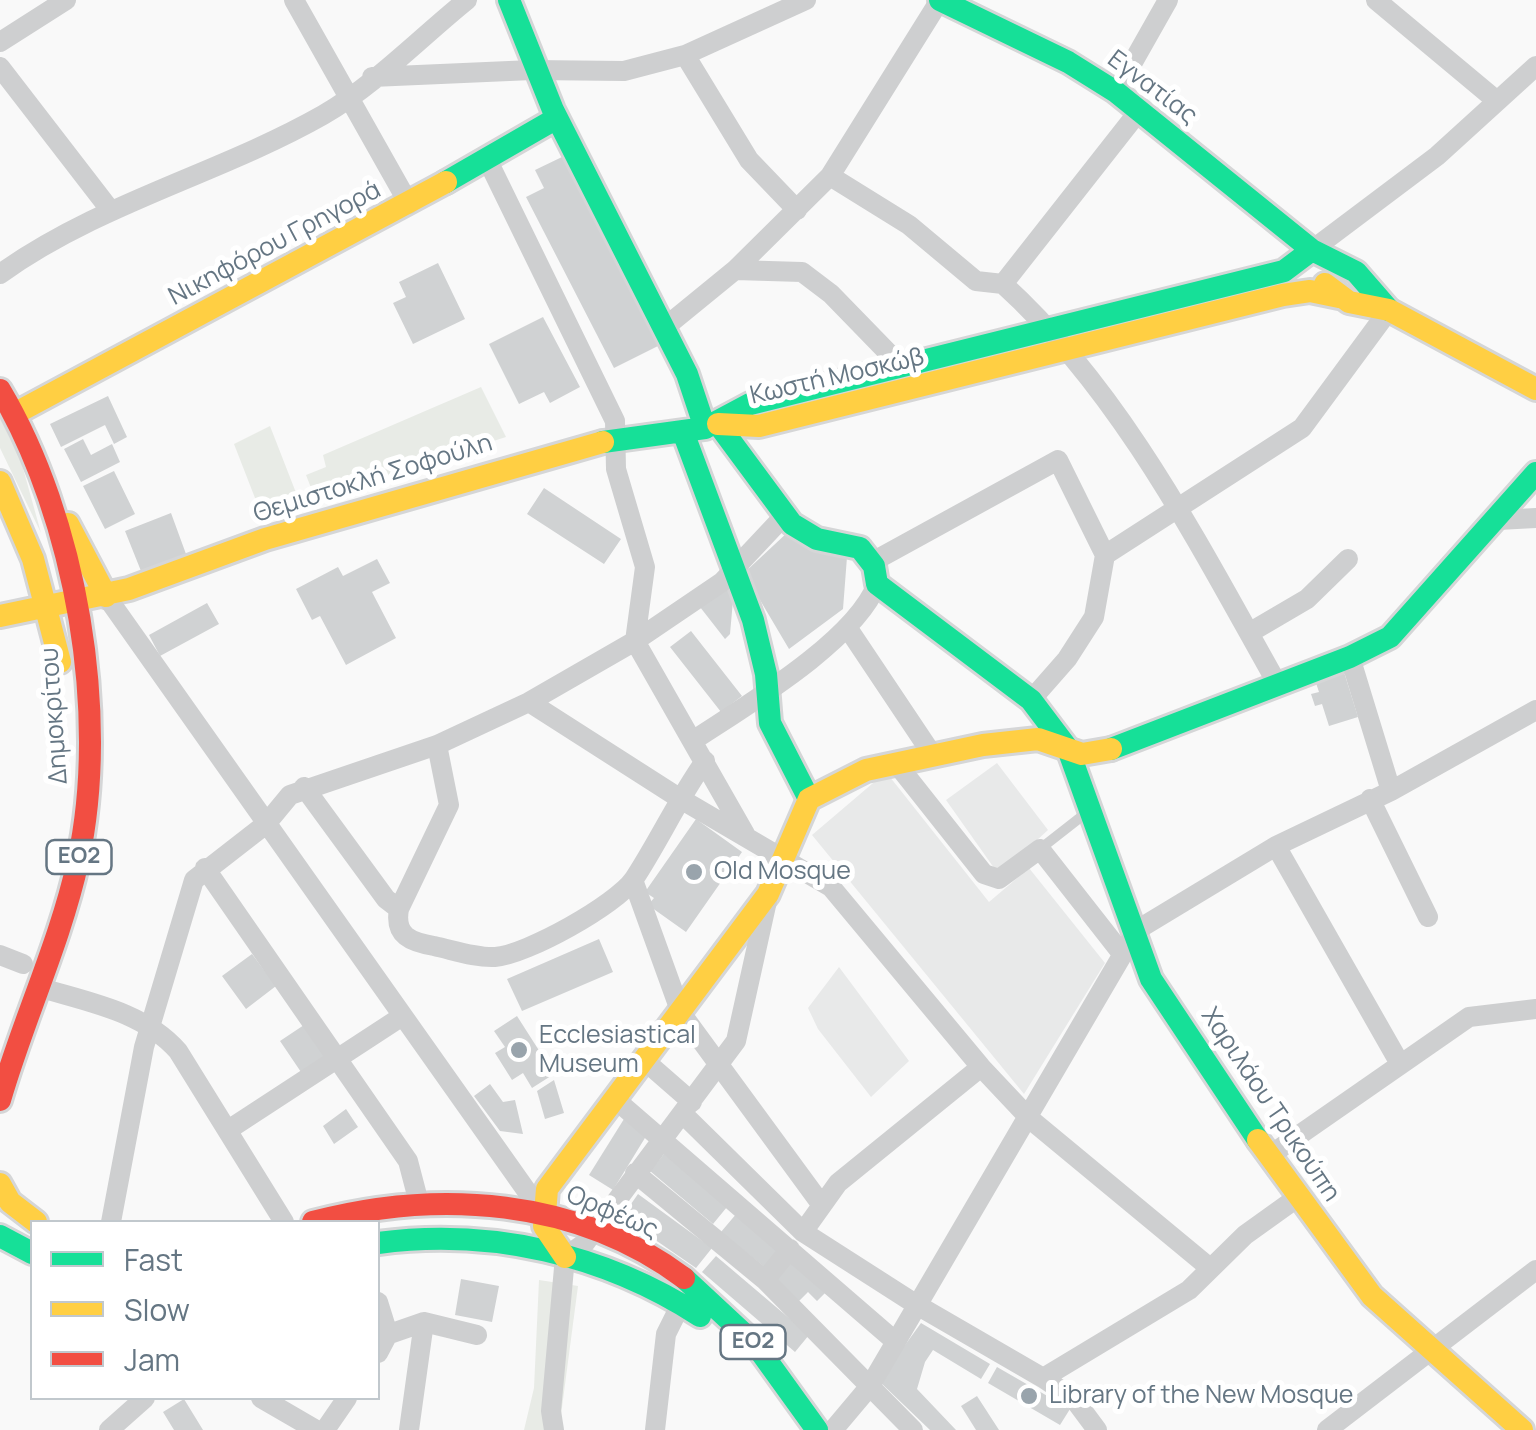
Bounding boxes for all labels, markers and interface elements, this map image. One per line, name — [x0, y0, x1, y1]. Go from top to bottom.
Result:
street label: Εγνατίας — [1101, 45, 1203, 131]
street label: Νικηφόρου Γρηγορά — [164, 175, 386, 313]
street label: Κωστή Μοσκώβ — [747, 342, 927, 412]
street label: Θεμιστοκλή Σοφούλη — [250, 428, 496, 530]
street label: Δημοκρίτου — [35, 646, 75, 786]
road number: ΕΟ2 — [46, 840, 112, 874]
place label: Old Mosque — [714, 857, 851, 887]
marker: Old Mosque — [683, 861, 705, 883]
street label: Χαριλάου Τρικούπη — [1194, 1002, 1346, 1208]
place label: Ecclesiastical Museum — [539, 1021, 696, 1080]
marker: Ecclesiastical Museum — [508, 1039, 530, 1061]
street label: Ορφέως — [562, 1180, 662, 1246]
legend — [30, 1220, 380, 1400]
text: Fast — [124, 1239, 183, 1280]
text: Slow — [124, 1289, 190, 1330]
road number: ΕΟ2 — [720, 1325, 786, 1359]
text: Jam — [124, 1339, 180, 1380]
place label: Library of the New Mosque — [1049, 1381, 1353, 1411]
marker: Library of the New Mosque — [1018, 1385, 1040, 1407]

